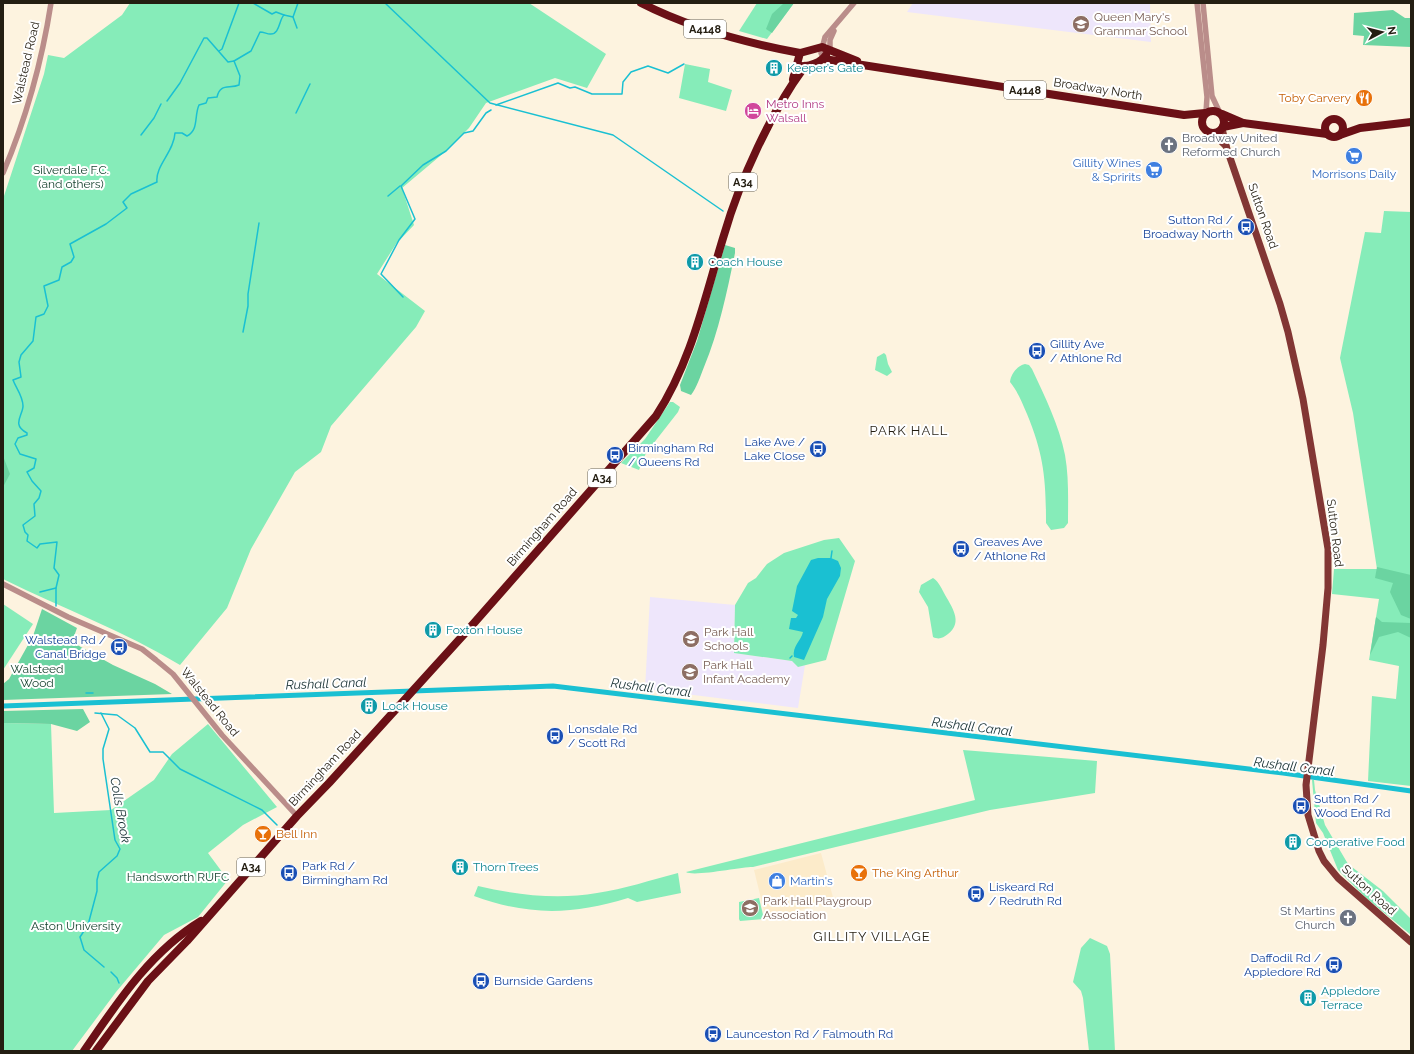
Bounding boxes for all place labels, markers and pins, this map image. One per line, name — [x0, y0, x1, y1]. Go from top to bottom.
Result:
place label: Queen Mary's Grammar School — [1094, 10, 1188, 38]
school or university icon: Queen Mary's Grammar School — [1071, 14, 1091, 34]
building icon: Keeper’s Gate — [764, 58, 784, 78]
place label: Keeper’s Gate — [787, 61, 863, 75]
restaurant icon: Toby Carvery — [1354, 88, 1374, 108]
place label: Toby Carvery — [1279, 91, 1351, 105]
place label: Metro Inns Walsall — [766, 97, 825, 125]
hotel icon: Metro Inns Walsall — [743, 101, 763, 121]
place label: Broadway United Reformed Church — [1182, 131, 1280, 159]
church icon: Broadway United Reformed Church — [1159, 135, 1179, 155]
supermarket icon: Morrisons Daily — [1344, 146, 1364, 166]
place label: Gillity Wines & Spririts — [1073, 156, 1141, 184]
supermarket icon: Gillity Wines & Spririts — [1144, 160, 1164, 180]
place label: Morrisons Daily — [1312, 167, 1397, 181]
place label: Sutton Rd / Broadway North — [1143, 213, 1233, 241]
bus stop icon: Sutton Rd / Broadway North — [1236, 217, 1256, 237]
building icon: Coach House — [685, 252, 705, 272]
place label: Coach House — [708, 255, 782, 269]
place label: Gillity Ave / Athlone Rd — [1050, 337, 1121, 365]
bus stop icon: Gillity Ave / Athlone Rd — [1027, 341, 1047, 361]
place label: Lake Ave / Lake Close — [744, 435, 805, 463]
bus stop icon: Lake Ave / Lake Close — [808, 439, 828, 459]
place label: Birmingham Rd / Queens Rd — [628, 441, 714, 469]
bus stop icon: Birmingham Rd / Queens Rd — [605, 445, 625, 465]
place label: Greaves Ave / Athlone Rd — [974, 535, 1045, 563]
bus stop icon: Greaves Ave / Athlone Rd — [951, 539, 971, 559]
building icon: Foxton House — [423, 620, 443, 640]
place label: Foxton House — [446, 623, 523, 637]
place label: Park Hall Schools — [704, 625, 754, 653]
school or university icon: Park Hall Schools — [681, 629, 701, 649]
place label: Walstead Rd / Canal Bridge — [25, 633, 106, 661]
bus stop icon: Walstead Rd / Canal Bridge — [109, 637, 129, 657]
place label: Park Hall Infant Academy — [703, 658, 790, 686]
school or university icon: Park Hall Infant Academy — [680, 662, 700, 682]
building icon: Lock House — [359, 696, 379, 716]
place label: Lock House — [382, 699, 448, 713]
place label: Lonsdale Rd / Scott Rd — [568, 722, 637, 750]
bus stop icon: Lonsdale Rd / Scott Rd — [545, 726, 565, 746]
place label: Sutton Rd / Wood End Rd — [1314, 792, 1390, 820]
bus stop icon: Sutton Rd / Wood End Rd — [1291, 796, 1311, 816]
bar icon: Bell Inn — [253, 824, 273, 844]
place label: Bell Inn — [276, 827, 317, 841]
building icon: Cooperative Food — [1283, 832, 1303, 852]
place label: Cooperative Food — [1306, 835, 1405, 849]
building icon: Thorn Trees — [450, 857, 470, 877]
place label: Park Rd / Birmingham Rd — [302, 859, 388, 887]
place label: Thorn Trees — [473, 860, 539, 874]
bus stop icon: Park Rd / Birmingham Rd — [279, 863, 299, 883]
bar icon: The King Arthur — [849, 863, 869, 883]
place label: The King Arthur — [872, 866, 959, 880]
shop icon: Martin's — [767, 871, 787, 891]
place label: Martin's — [790, 874, 833, 888]
place label: Liskeard Rd / Redruth Rd — [989, 880, 1062, 908]
bus stop icon: Liskeard Rd / Redruth Rd — [966, 884, 986, 904]
place label: Park Hall Playgroup Association — [763, 894, 872, 922]
school or university icon: Park Hall Playgroup Association — [740, 898, 760, 918]
place label: St Martins Church — [1280, 904, 1335, 932]
church icon: St Martins Church — [1338, 908, 1358, 928]
place label: Daffodil Rd / Appledore Rd — [1244, 951, 1321, 979]
bus stop icon: Daffodil Rd / Appledore Rd — [1324, 955, 1344, 975]
bus stop icon: Burnside Gardens — [471, 971, 491, 991]
place label: Burnside Gardens — [494, 974, 593, 988]
place label: Appledore Terrace — [1321, 984, 1380, 1012]
building icon: Appledore Terrace — [1298, 988, 1318, 1008]
bus stop icon: Launceston Rd / Falmouth Rd — [703, 1024, 723, 1044]
place label: Launceston Rd / Falmouth Rd — [726, 1027, 893, 1041]

